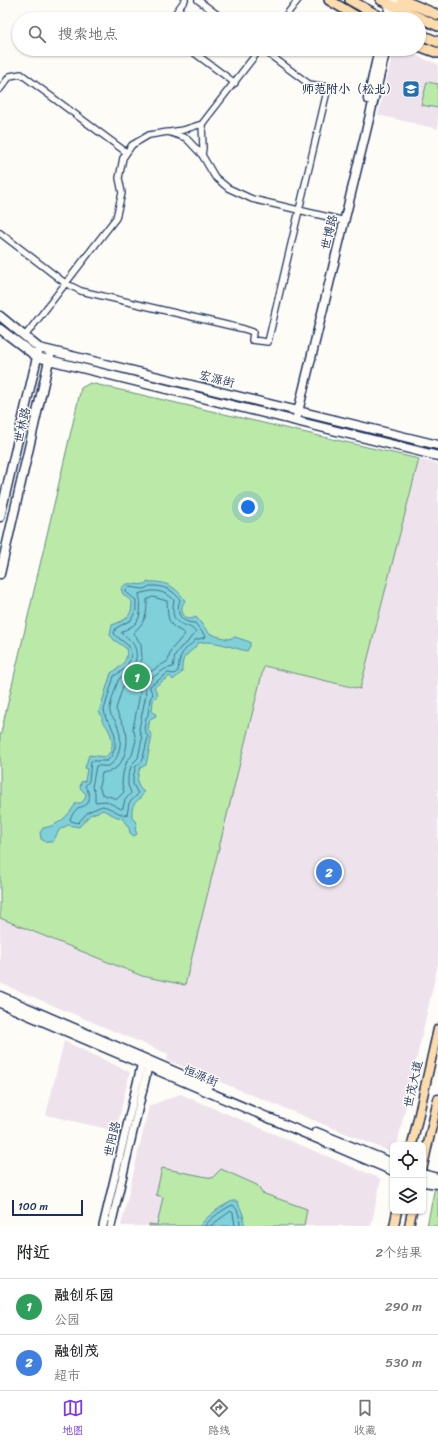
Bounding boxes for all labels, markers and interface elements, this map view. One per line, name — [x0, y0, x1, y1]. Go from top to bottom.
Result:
search box — [12, 12, 426, 56]
text: 搜索地点 — [58, 21, 118, 47]
icon: search — [26, 23, 48, 45]
place label: 师范附小（松北） — [302, 78, 398, 100]
school or university icon: 师范附小（松北） — [401, 79, 421, 99]
street label: 世博路 — [314, 212, 344, 252]
street label: 宏源街 — [197, 364, 237, 394]
street label: 世林路 — [7, 405, 37, 445]
your location — [238, 497, 258, 517]
pin: 1 — [124, 662, 150, 692]
pin: 2 — [316, 857, 342, 887]
street label: 世茂大道 — [397, 1058, 429, 1110]
street label: 恒源街 — [180, 1059, 222, 1093]
street label: 世阳路 — [97, 1119, 127, 1159]
map controls — [390, 1142, 426, 1214]
button: locate — [390, 1142, 426, 1178]
button: layers — [390, 1178, 426, 1214]
text: 100 m — [18, 1197, 48, 1216]
scale bar — [12, 1198, 83, 1217]
text: 附近 — [16, 1237, 50, 1267]
text: 2个结果 — [375, 1241, 422, 1264]
text: 融创乐园 — [54, 1282, 114, 1308]
text: 1 — [26, 1295, 32, 1318]
text: 290 m — [385, 1295, 422, 1318]
text: 公园 — [54, 1308, 80, 1331]
text: 融创茂 — [54, 1338, 99, 1364]
text: 2 — [25, 1351, 33, 1374]
text: 530 m — [385, 1351, 422, 1374]
text: 超市 — [54, 1364, 80, 1387]
tab: 地图 — [62, 1397, 84, 1440]
tab: 路线 — [208, 1397, 230, 1440]
tab: 收藏 — [354, 1397, 376, 1440]

